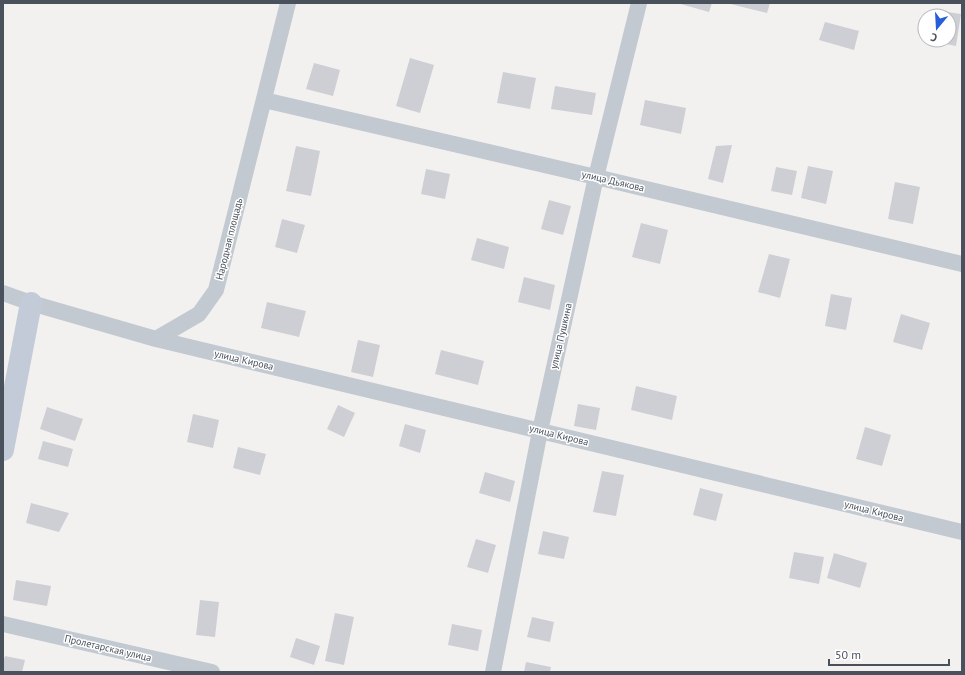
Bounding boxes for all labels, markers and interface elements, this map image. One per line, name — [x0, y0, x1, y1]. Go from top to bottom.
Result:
north arrow — [917, 8, 957, 48]
text: С — [929, 30, 939, 45]
street label: улица Дьякова — [580, 167, 646, 195]
street label: Народная площадь — [213, 196, 246, 281]
street label: улица Пушкина — [547, 302, 575, 370]
street label: улица Кирова — [213, 347, 275, 373]
street label: улица Кирова — [528, 421, 590, 449]
street label: улица Кирова — [843, 497, 905, 525]
street label: Пролетарская улица — [63, 632, 153, 664]
scale bar — [829, 641, 949, 667]
text: 50 m — [835, 647, 861, 662]

